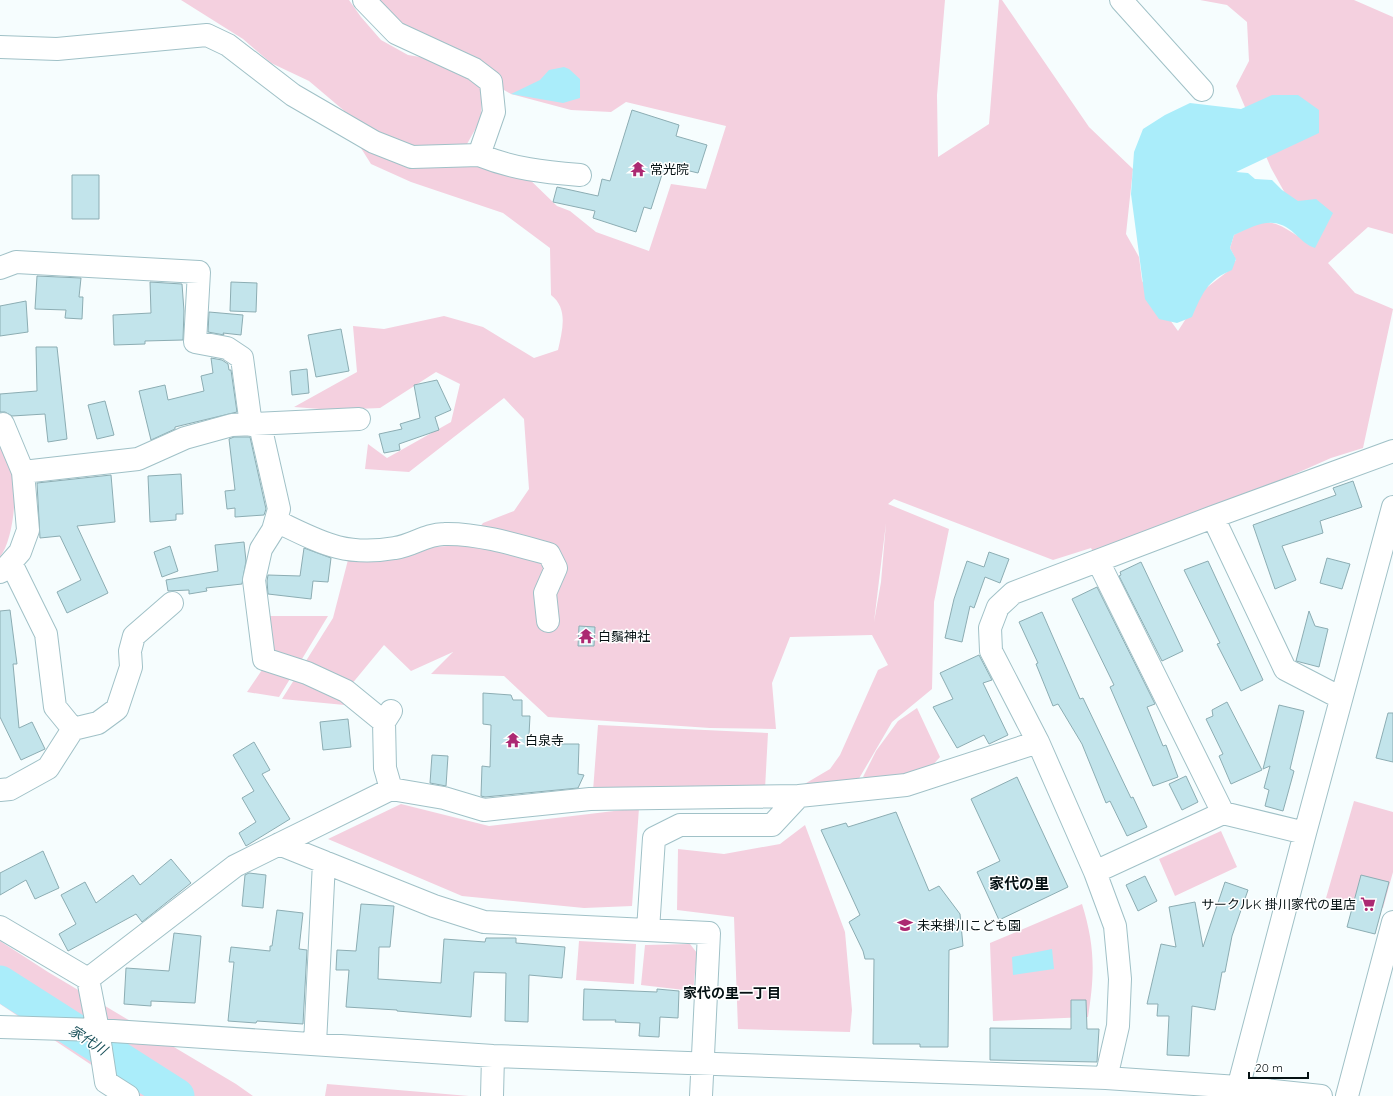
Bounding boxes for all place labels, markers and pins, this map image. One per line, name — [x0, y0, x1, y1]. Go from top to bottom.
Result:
temple icon: 常光院 — [629, 160, 647, 178]
place label: 常光院 — [650, 161, 689, 177]
temple icon: 白鬚神社 — [577, 627, 595, 645]
place label: 白鬚神社 — [598, 628, 650, 644]
temple icon: 白泉寺 — [504, 731, 522, 749]
place label: 白泉寺 — [525, 732, 564, 748]
supermarket icon: サークルK 掛川家代の里店 — [1359, 895, 1377, 913]
place label: サークルK 掛川家代の里店 — [1201, 896, 1356, 912]
school or university icon: 未来掛川こども園 — [896, 916, 914, 934]
place label: 未来掛川こども園 — [917, 917, 1021, 933]

